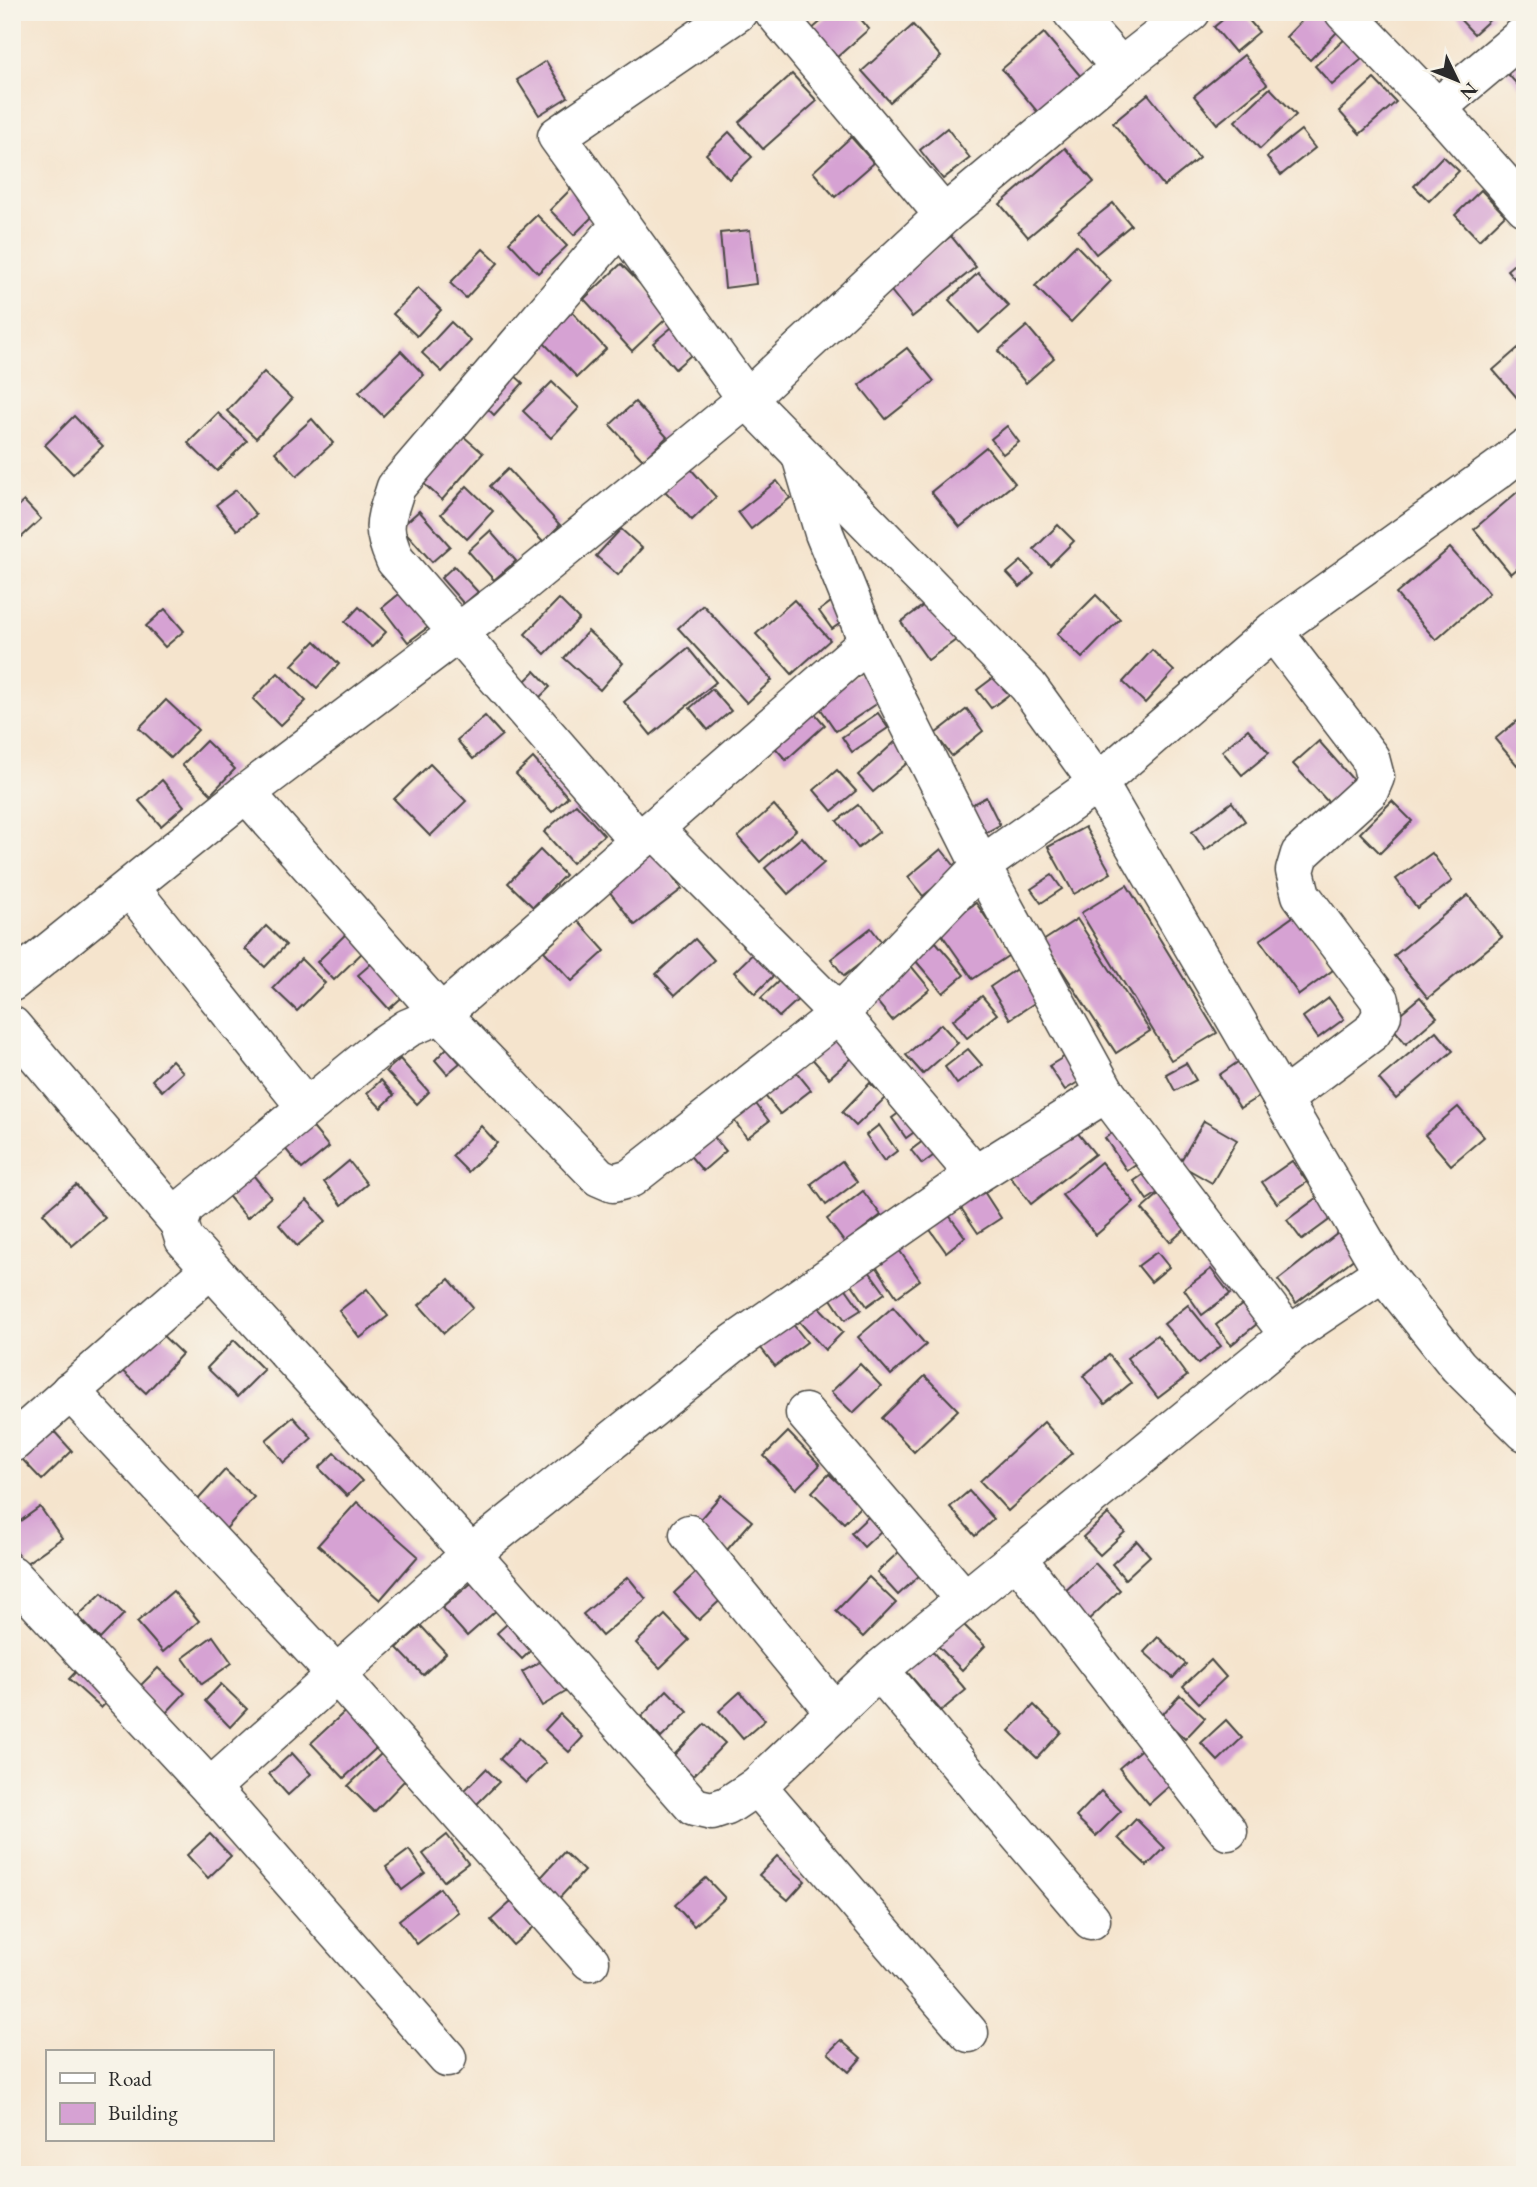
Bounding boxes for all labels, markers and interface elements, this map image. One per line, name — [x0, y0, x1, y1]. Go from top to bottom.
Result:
north arrow — [1422, 46, 1492, 116]
text: N — [1454, 77, 1483, 106]
legend — [46, 2050, 273, 2142]
text: Road — [108, 2065, 152, 2092]
text: Building — [108, 2099, 178, 2126]

